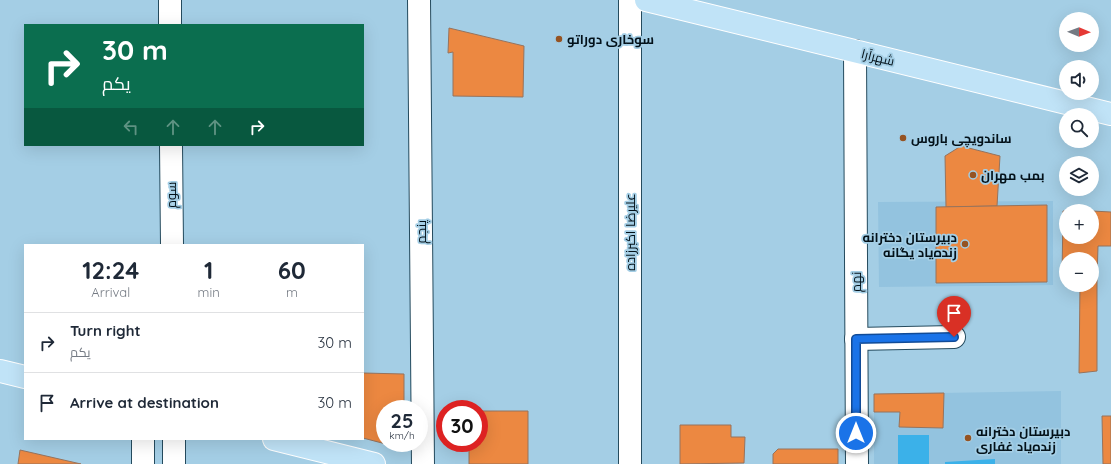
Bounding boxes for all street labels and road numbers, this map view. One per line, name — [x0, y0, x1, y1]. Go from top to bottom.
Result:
street label: شهرآرا — [860, 45, 896, 69]
street label: سوم — [163, 182, 181, 208]
street label: علیرضا اکبرزاده — [622, 193, 638, 271]
street label: پنجم — [413, 220, 431, 244]
street label: نهم — [848, 272, 866, 292]

